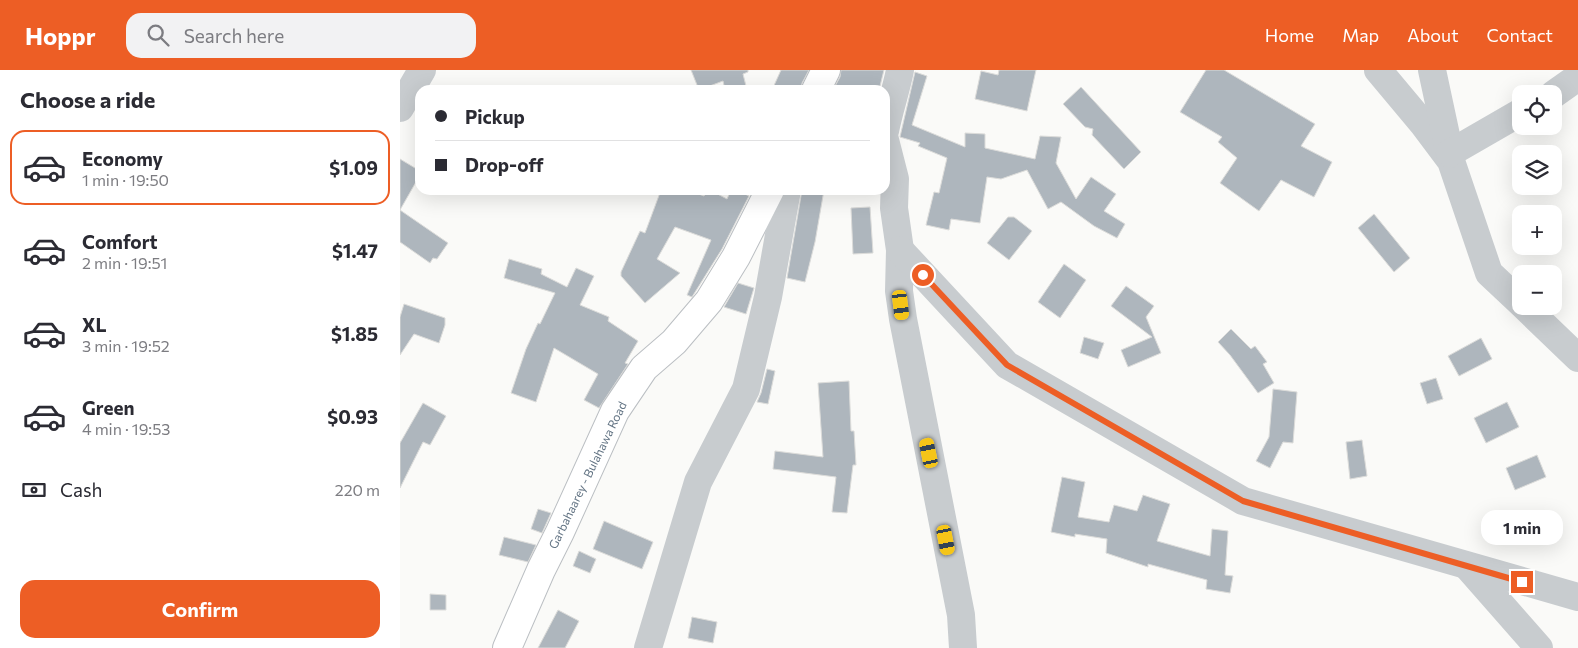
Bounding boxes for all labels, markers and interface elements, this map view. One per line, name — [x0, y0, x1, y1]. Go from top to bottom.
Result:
search box — [126, 13, 476, 58]
text: Hoppr — [25, 21, 96, 50]
icon: search — [144, 21, 172, 49]
text: Search here — [184, 24, 284, 47]
text: Home — [1265, 24, 1314, 46]
text: Map — [1342, 24, 1379, 46]
text: About — [1407, 24, 1459, 46]
text: Contact — [1487, 24, 1553, 46]
map controls — [1512, 85, 1562, 315]
button: locate — [1512, 85, 1562, 135]
text: Choose a ride — [20, 86, 155, 113]
text: Pickup — [465, 105, 525, 128]
icon: car — [22, 145, 67, 190]
button: layers — [1512, 145, 1562, 195]
text: Economy — [82, 147, 163, 170]
text: Drop-off — [465, 153, 544, 176]
text: $1.09 — [329, 156, 378, 179]
text: 1 min · 19:50 — [82, 170, 169, 189]
button: + — [1512, 205, 1562, 255]
icon: car — [22, 228, 67, 273]
text: Comfort — [82, 230, 158, 253]
text: $1.47 — [332, 239, 378, 262]
text: 2 min · 19:51 — [82, 253, 167, 272]
route start — [912, 264, 934, 286]
button: − — [1512, 265, 1562, 315]
car — [891, 289, 910, 321]
icon: car — [22, 311, 67, 356]
text: XL — [82, 313, 107, 336]
text: $1.85 — [331, 322, 378, 345]
text: 3 min · 19:52 — [82, 336, 170, 355]
icon: car — [22, 394, 67, 439]
text: Green — [82, 396, 134, 419]
street label: Garbahaarey - Bulahawa Road — [545, 399, 629, 551]
text: $0.93 — [327, 405, 378, 428]
text: 4 min · 19:53 — [82, 419, 170, 438]
car — [918, 437, 939, 469]
icon: cash — [20, 476, 48, 504]
text: Cash — [60, 478, 102, 501]
text: 220 m — [335, 480, 380, 499]
callout: 1 min — [1481, 510, 1563, 544]
text: 1 min — [1503, 518, 1541, 537]
car — [935, 524, 956, 556]
route end — [1511, 571, 1533, 593]
button: Confirm — [20, 580, 380, 638]

